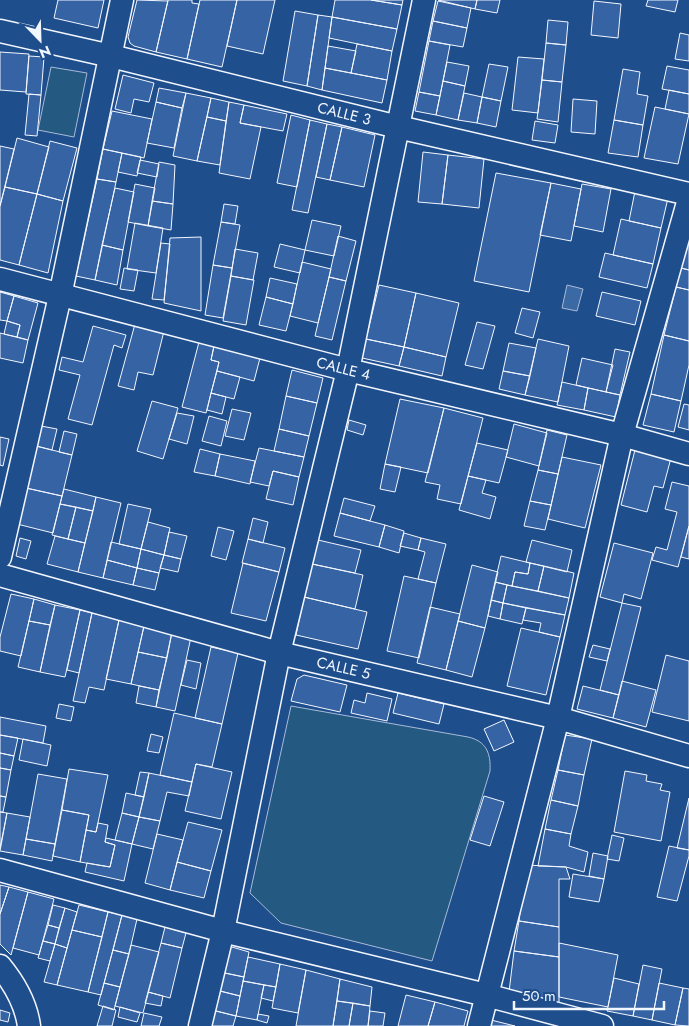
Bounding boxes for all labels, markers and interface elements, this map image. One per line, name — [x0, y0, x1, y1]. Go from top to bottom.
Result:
north arrow — [15, 15, 65, 65]
text: N — [36, 41, 54, 63]
street label: CALLE 3 — [315, 96, 373, 131]
street label: CALLE 4 — [314, 351, 373, 386]
street label: CALLE 5 — [314, 651, 373, 685]
scale bar — [514, 978, 664, 1010]
text: 50 m — [522, 985, 556, 1007]

